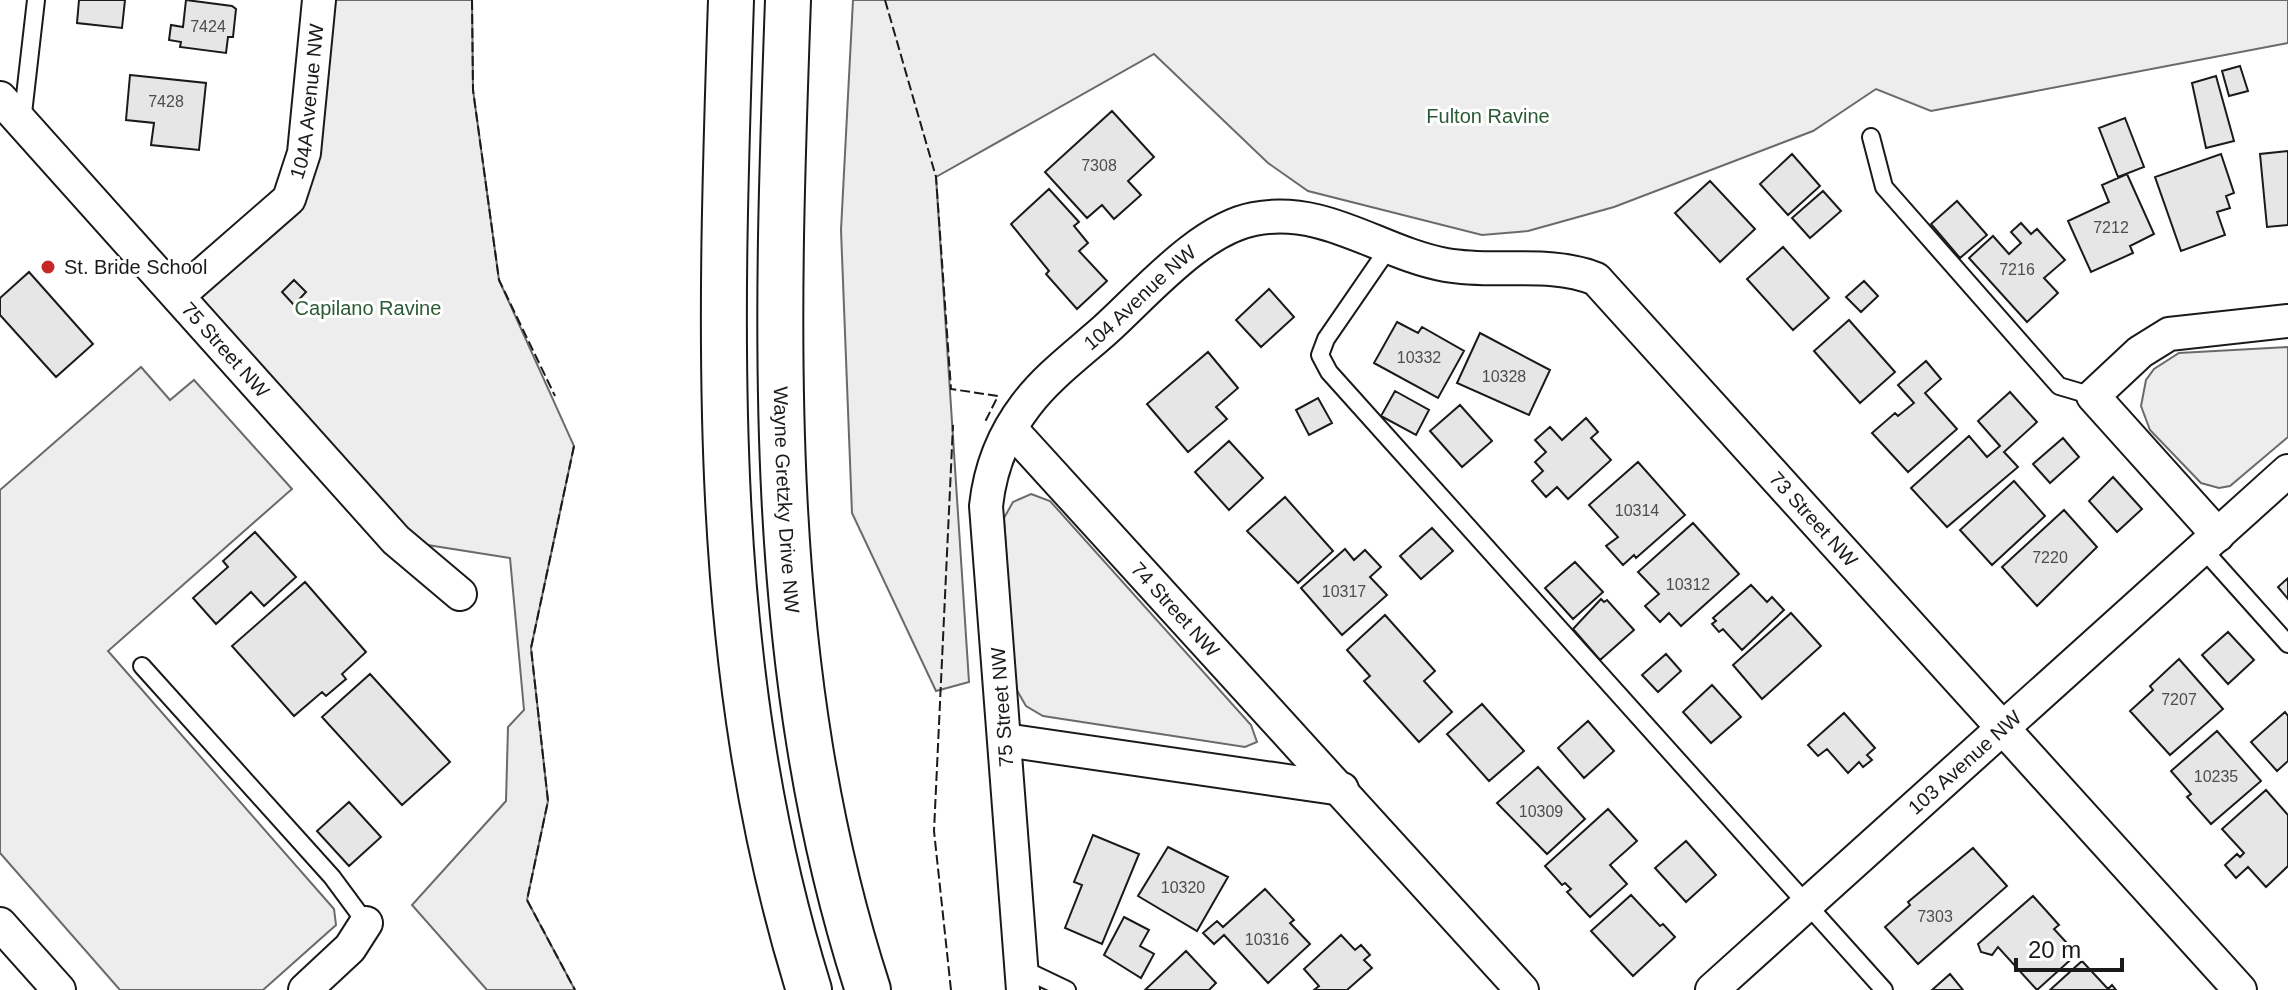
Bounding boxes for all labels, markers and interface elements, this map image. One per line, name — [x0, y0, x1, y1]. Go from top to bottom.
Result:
house number: 7424 — [190, 18, 226, 35]
street label: 104A Avenue NW — [285, 23, 328, 182]
house number: 7428 — [148, 93, 184, 110]
park label: Fulton Ravine — [1426, 105, 1550, 127]
house number: 7308 — [1081, 157, 1117, 174]
house number: 7212 — [2093, 219, 2129, 236]
street label: 104 Avenue NW — [1079, 241, 1200, 354]
place label: St. Bride School — [64, 256, 207, 278]
marker: St. Bride School — [39, 258, 57, 276]
house number: 7216 — [1999, 261, 2035, 278]
park label: Capilano Ravine — [295, 297, 441, 319]
street label: 75 Street NW — [177, 298, 274, 402]
house number: 10332 — [1397, 349, 1441, 366]
house number: 10328 — [1482, 368, 1526, 385]
street label: Wayne Gretzky Drive NW — [770, 386, 804, 614]
street label: 73 Street NW — [1765, 467, 1862, 571]
house number: 10314 — [1615, 502, 1659, 519]
house number: 7220 — [2032, 549, 2068, 566]
street label: 74 Street NW — [1127, 558, 1224, 661]
house number: 10312 — [1666, 576, 1710, 593]
house number: 10317 — [1322, 583, 1366, 600]
street label: 75 Street NW — [987, 646, 1017, 768]
house number: 7207 — [2161, 691, 2197, 708]
street label: 103 Avenue NW — [1904, 706, 2026, 819]
house number: 10235 — [2194, 768, 2238, 785]
house number: 10309 — [1519, 803, 1563, 820]
house number: 10320 — [1161, 879, 1205, 896]
house number: 7303 — [1917, 908, 1953, 925]
scale bar — [2016, 922, 2122, 972]
house number: 10316 — [1245, 931, 1289, 948]
text: 20 m — [2028, 936, 2081, 963]

